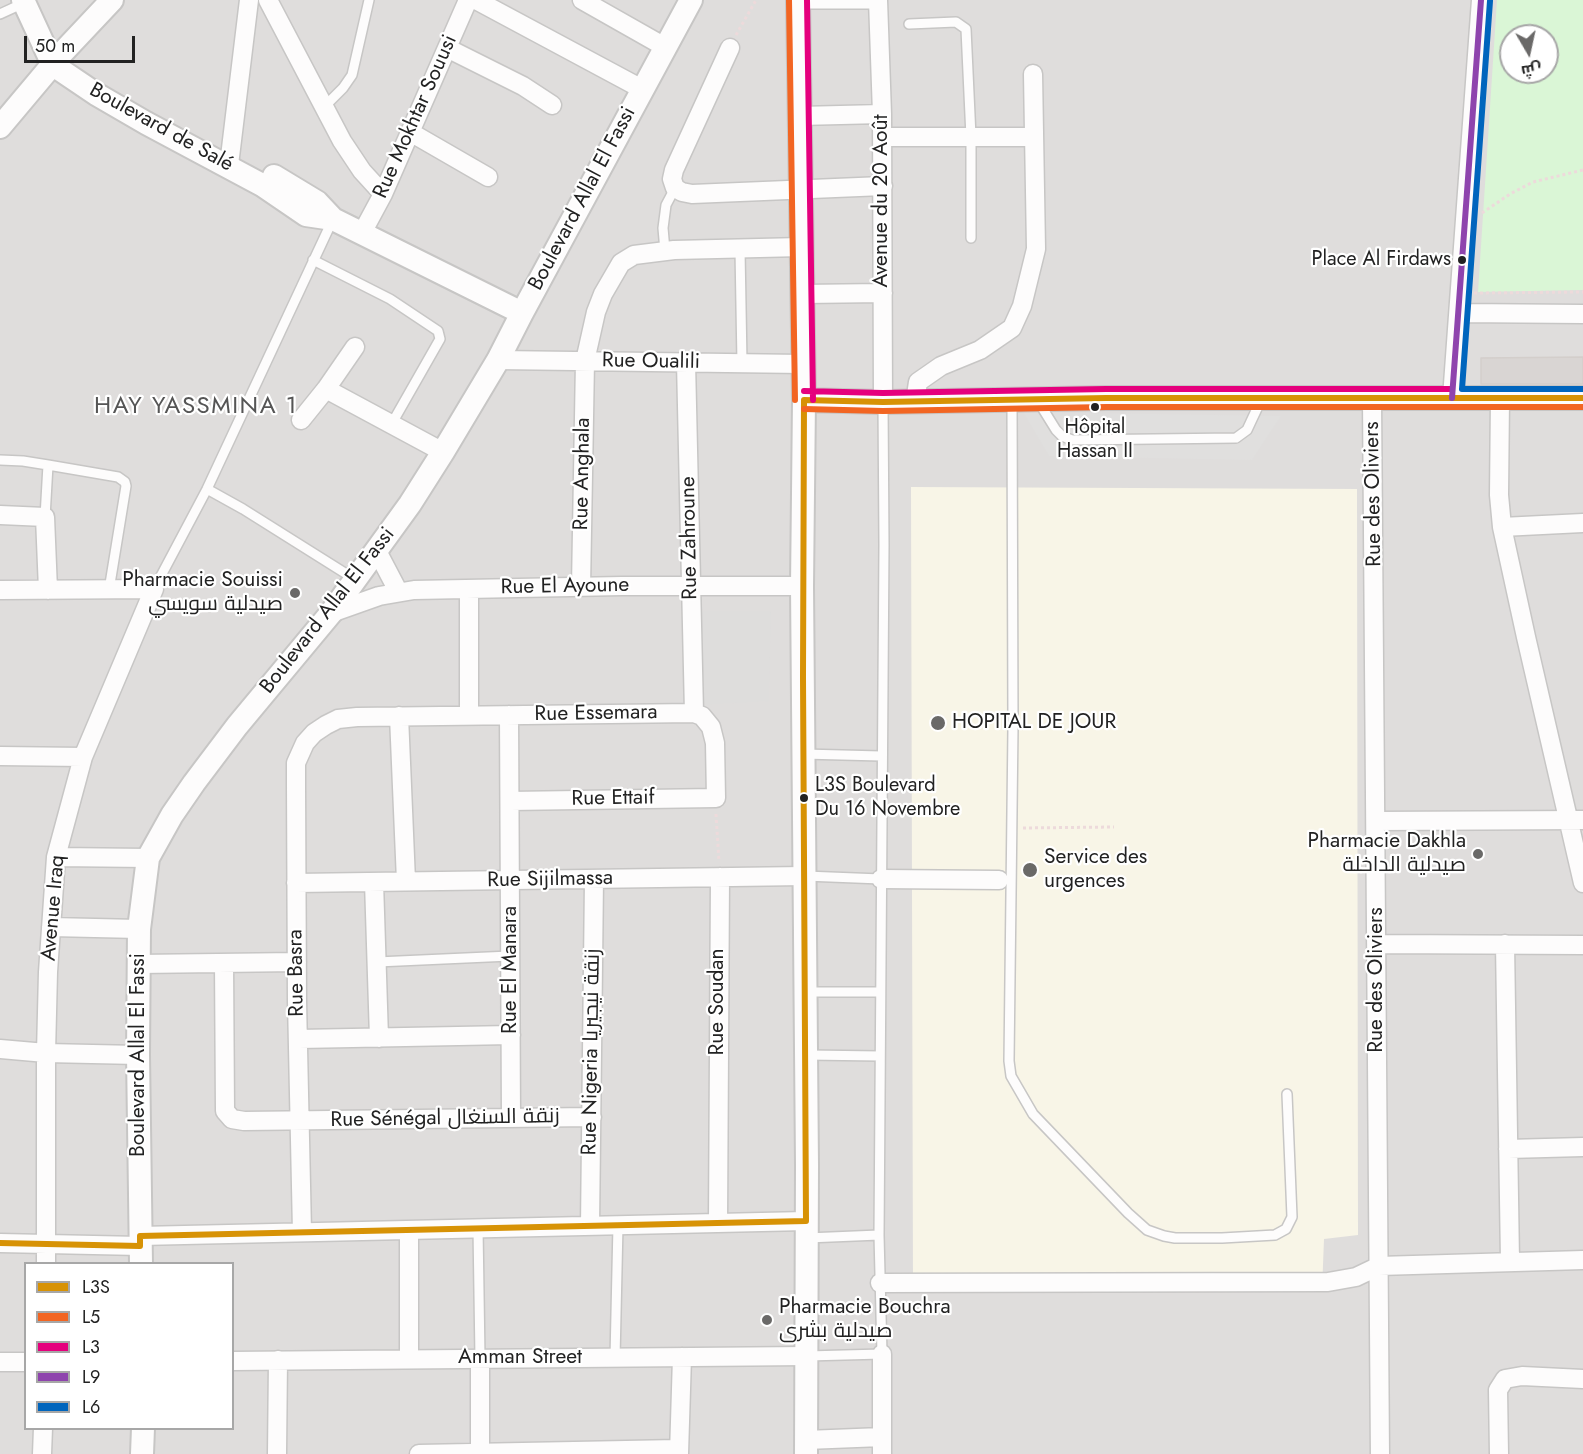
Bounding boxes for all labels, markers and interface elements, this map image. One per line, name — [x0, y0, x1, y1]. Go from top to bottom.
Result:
scale bar — [27, 24, 138, 62]
north arrow — [1499, 24, 1559, 84]
street label: Rue Mokhtar Souusi — [369, 31, 463, 203]
text: 50 m — [35, 33, 75, 59]
text: ش — [1520, 57, 1544, 83]
street label: Boulevard de Salé — [85, 78, 237, 178]
street label: Boulevard Allal El Fassi — [524, 103, 642, 295]
street label: Avenue du 20 Août — [869, 114, 895, 288]
place label: Place Al Firdaws — [1312, 248, 1451, 272]
marker: Place Al Firdaws — [1456, 254, 1468, 266]
street label: Rue Oualili — [602, 349, 700, 375]
district label: HAY YASSMINA 1 — [94, 393, 298, 421]
marker: Hôpital Hassan II — [1089, 401, 1101, 413]
place label: Hôpital Hassan II — [1057, 416, 1133, 463]
street label: Rue Anghala — [569, 417, 597, 531]
street label: Rue des Oliviers — [1360, 421, 1388, 567]
street label: Rue Zahroune — [676, 476, 704, 600]
street label: Boulevard Allal El Fassi — [255, 523, 401, 699]
place label: Pharmacie Souissi صيدلية سويسي — [122, 568, 283, 618]
street label: Rue El Ayoune — [500, 573, 630, 601]
marker: Pharmacie Souissi صيدلية سويسي — [288, 586, 302, 600]
street label: Rue Essemara — [534, 700, 658, 728]
place label: HOPITAL DE JOUR — [952, 710, 1116, 736]
marker: HOPITAL DE JOUR — [929, 714, 947, 732]
place label: L3S Boulevard Du 16 Novembre — [815, 774, 960, 821]
street label: Rue Ettaif — [571, 786, 655, 812]
marker: L3S Boulevard Du 16 Novembre — [798, 792, 810, 804]
place label: Pharmacie Dakhla صيدلية الداخلة — [1307, 829, 1466, 879]
place label: Service des urgences — [1044, 845, 1147, 895]
marker: Pharmacie Dakhla صيدلية الداخلة — [1471, 847, 1485, 861]
street label: Avenue Iraq — [37, 854, 71, 962]
marker: Service des urgences — [1021, 861, 1039, 879]
street label: Rue Sijilmassa — [487, 866, 613, 894]
street label: Rue El Manara — [498, 906, 524, 1034]
street label: Rue des Oliviers — [1364, 907, 1390, 1053]
street label: Rue Basra — [284, 929, 310, 1017]
street label: Rue Nigeria زنقة نيجيريا — [578, 948, 606, 1156]
street label: Rue Soudan — [705, 949, 731, 1055]
street label: Boulevard Allal El Fassi — [126, 953, 152, 1157]
street label: Rue Sénégal زنقة السنغال — [330, 1104, 560, 1134]
legend — [24, 1262, 234, 1430]
text: L3S — [82, 1274, 110, 1300]
place label: Pharmacie Bouchra صيدلية بشرى — [779, 1295, 951, 1345]
text: L5 — [82, 1304, 100, 1330]
marker: Pharmacie Bouchra صيدلية بشرى — [760, 1313, 774, 1327]
text: L3 — [82, 1334, 100, 1360]
street label: Amman Street — [458, 1345, 582, 1371]
text: L9 — [82, 1364, 100, 1390]
text: L6 — [82, 1394, 100, 1420]

